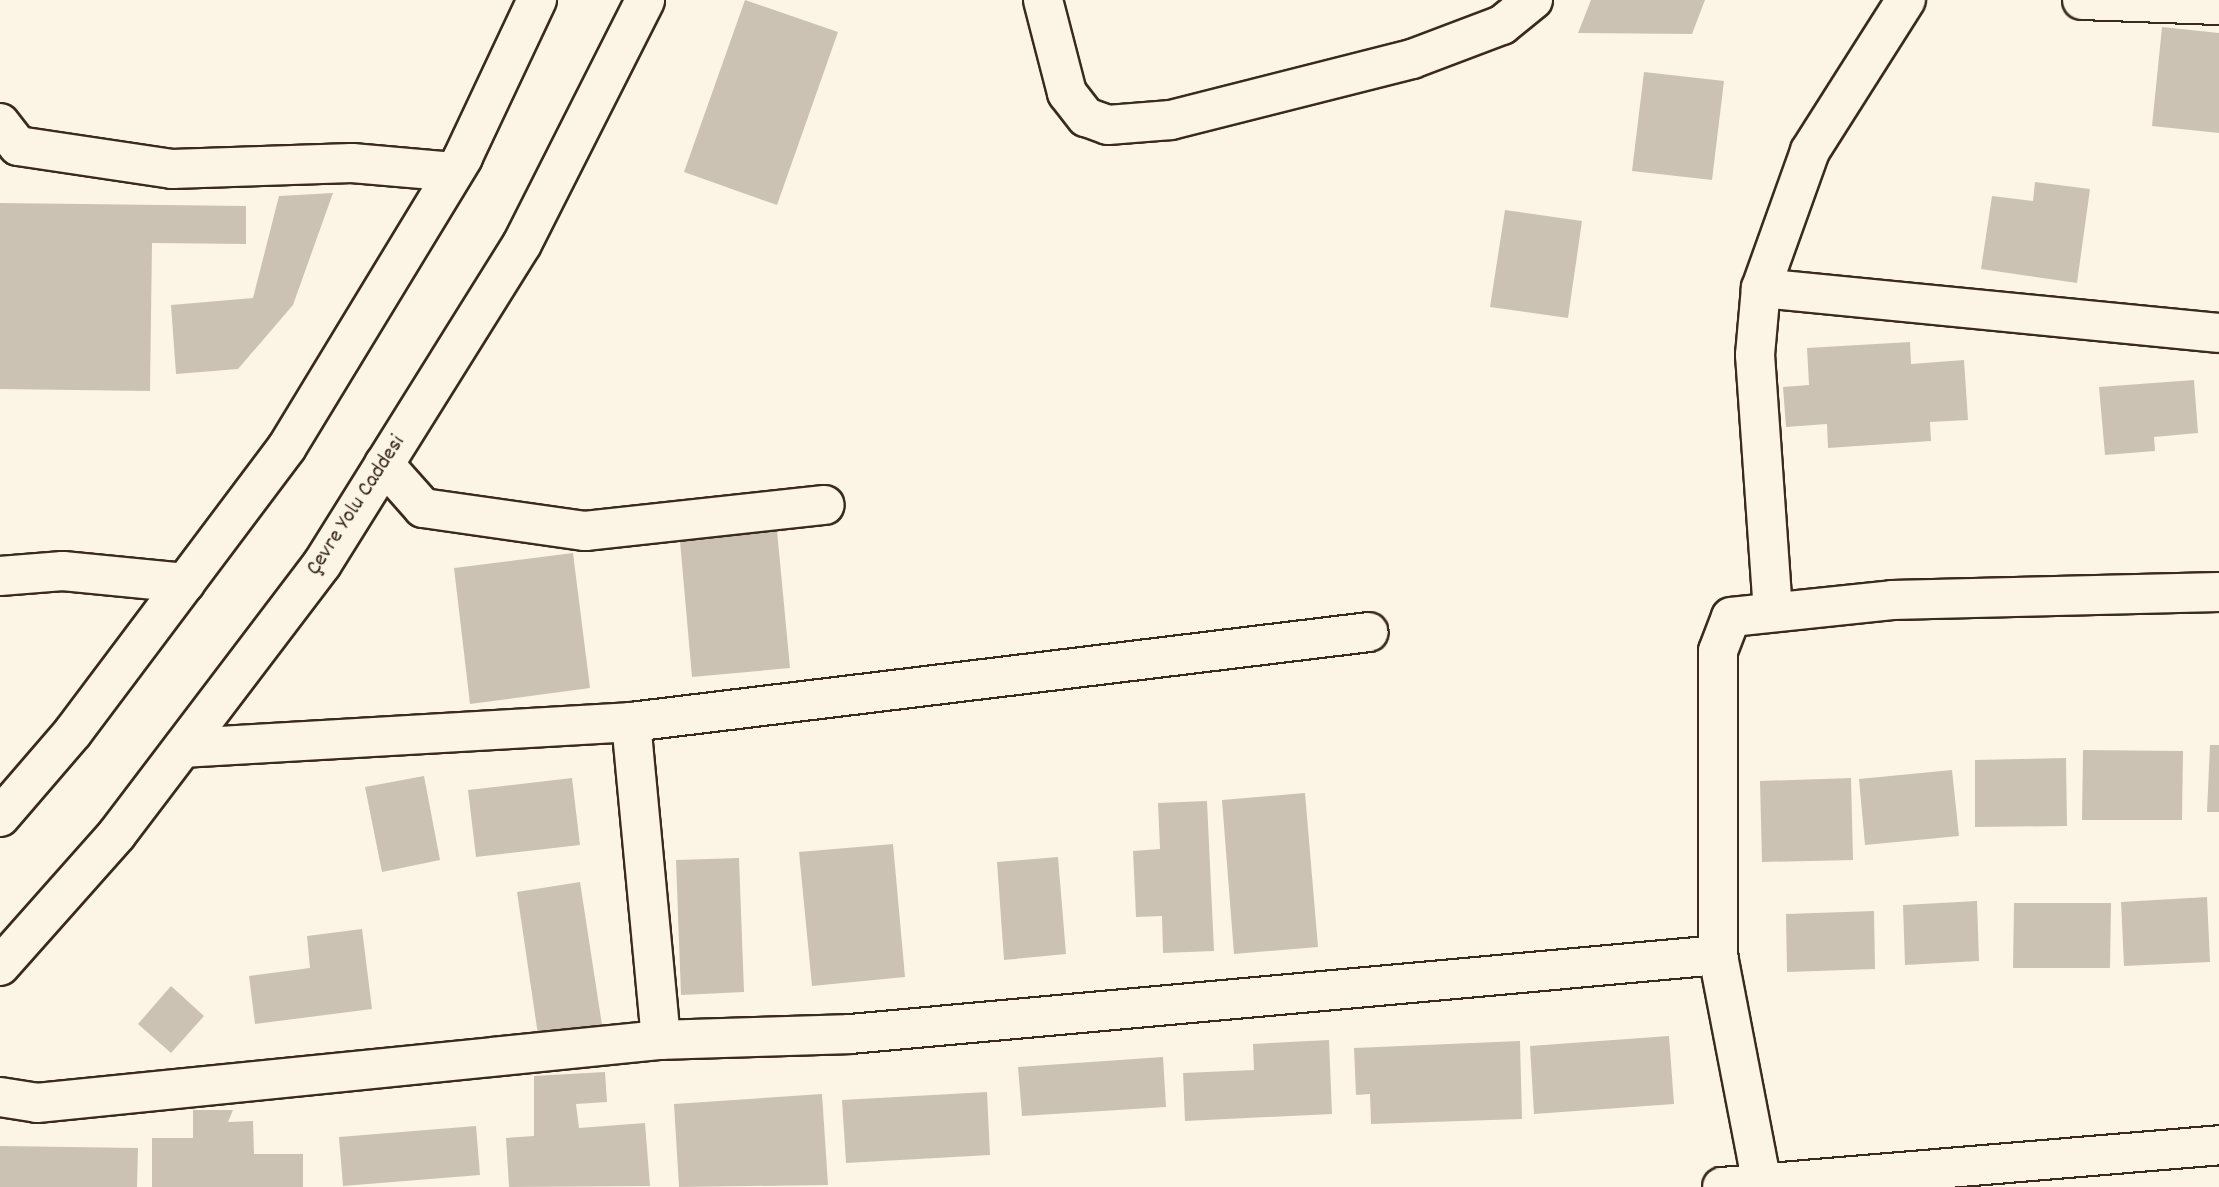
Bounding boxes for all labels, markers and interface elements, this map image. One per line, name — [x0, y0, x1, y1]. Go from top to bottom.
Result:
street label: Çevre Yolu Caddesi — [301, 431, 413, 581]

